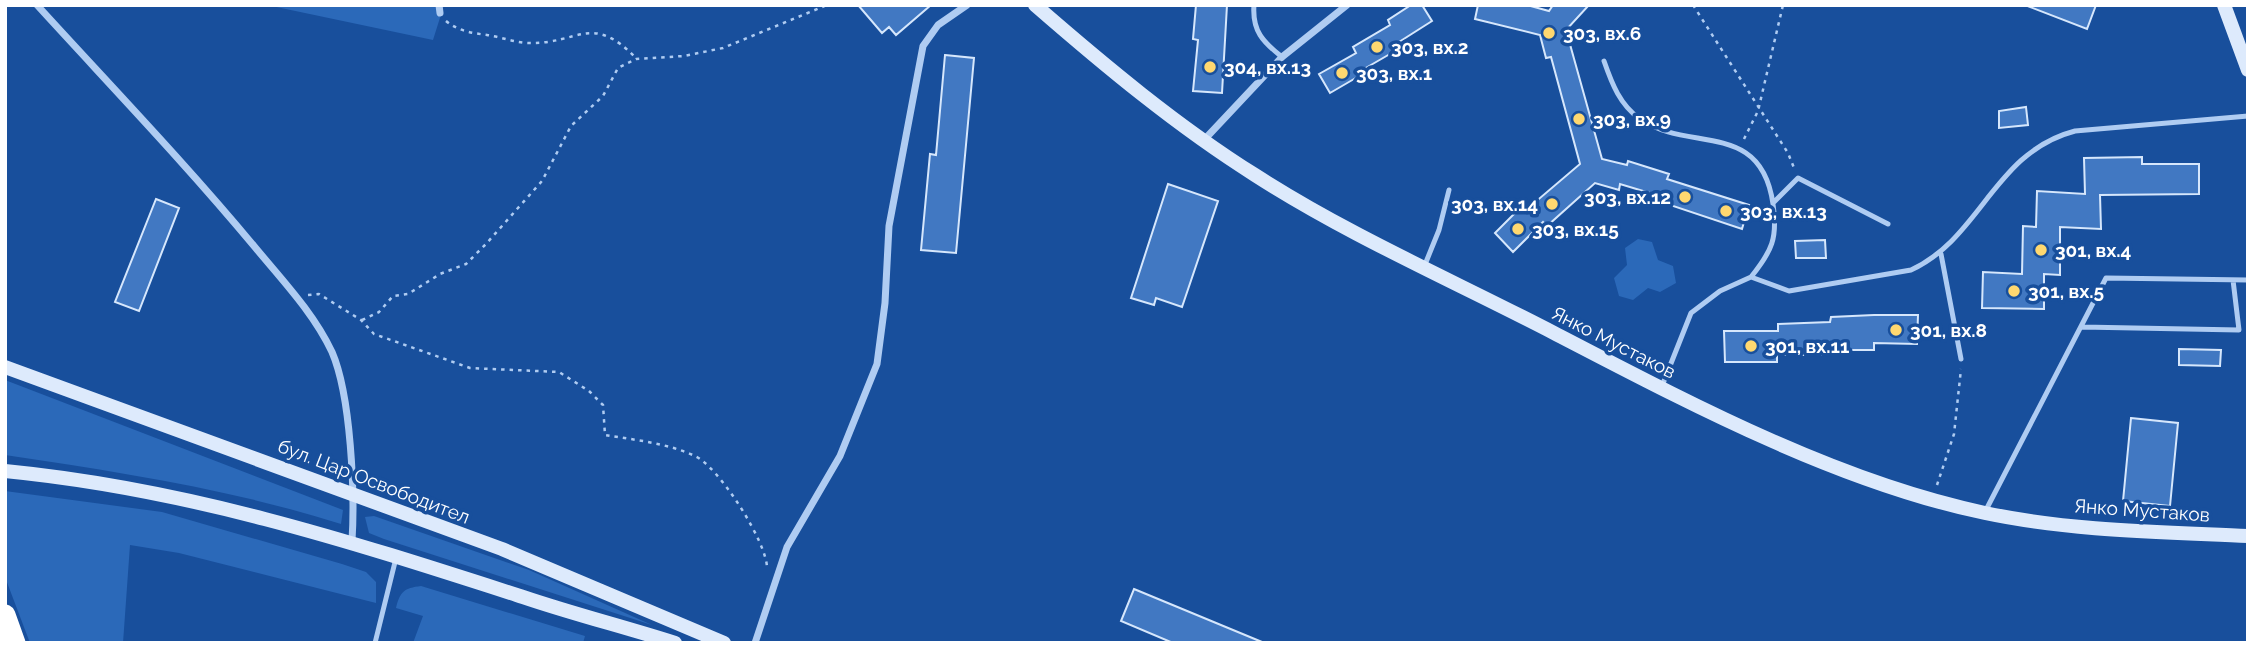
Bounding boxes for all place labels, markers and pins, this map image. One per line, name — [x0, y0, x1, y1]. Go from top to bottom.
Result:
place label: 303, вх.6 — [1563, 22, 1641, 44]
marker: 303, вх.6 — [1541, 25, 1557, 41]
place label: 303, вх.2 — [1391, 36, 1469, 58]
marker: 303, вх.2 — [1369, 39, 1385, 55]
place label: 304, вх.13 — [1224, 56, 1311, 78]
marker: 304, вх.13 — [1202, 59, 1218, 75]
place label: 303, вх.1 — [1356, 62, 1432, 84]
marker: 303, вх.1 — [1334, 65, 1350, 81]
place label: 303, вх.9 — [1593, 108, 1671, 130]
marker: 303, вх.9 — [1571, 111, 1587, 127]
place label: 303, вх.12 — [1584, 186, 1671, 208]
marker: 303, вх.12 — [1677, 189, 1693, 205]
place label: 303, вх.14 — [1451, 193, 1538, 215]
marker: 303, вх.14 — [1544, 196, 1560, 212]
place label: 303, вх.13 — [1740, 200, 1827, 222]
marker: 303, вх.13 — [1718, 203, 1734, 219]
place label: 303, вх.15 — [1532, 218, 1619, 240]
marker: 303, вх.15 — [1510, 221, 1526, 237]
place label: 301, вх.4 — [2055, 239, 2132, 261]
marker: 301, вх.4 — [2033, 242, 2049, 258]
place label: 301, вх.5 — [2028, 280, 2104, 302]
marker: 301, вх.5 — [2006, 283, 2022, 299]
place label: 301, вх.8 — [1910, 319, 1987, 341]
marker: 301, вх.8 — [1888, 322, 1904, 338]
place label: 301, вх.11 — [1765, 335, 1849, 357]
marker: 301, вх.11 — [1743, 338, 1759, 354]

